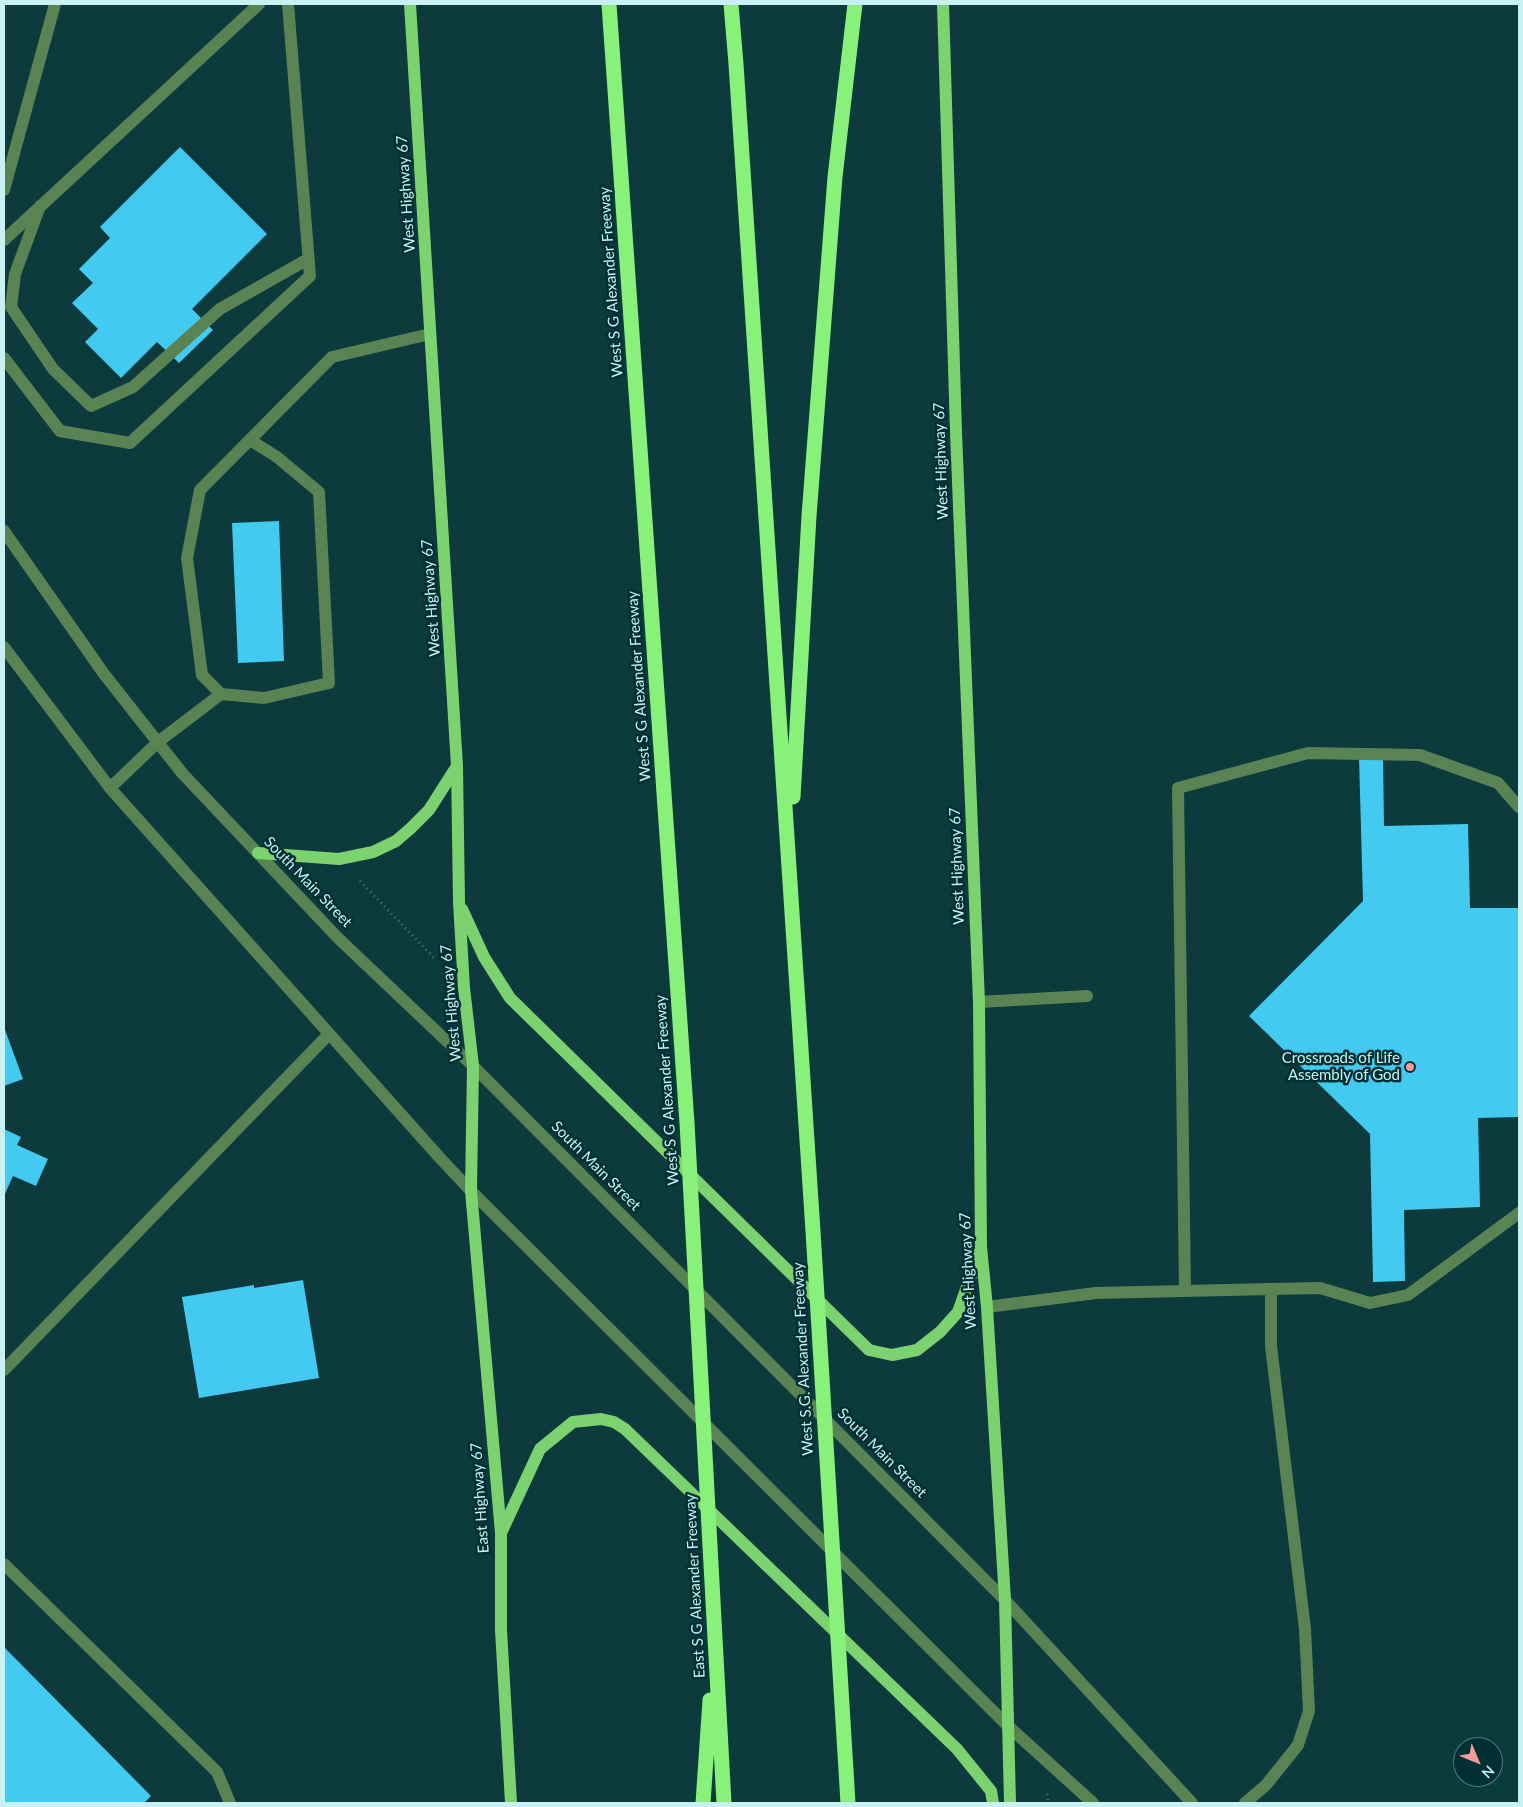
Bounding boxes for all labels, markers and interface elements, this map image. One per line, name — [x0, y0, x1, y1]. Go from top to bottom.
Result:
street label: West Highway 67 — [393, 135, 419, 253]
street label: West S G Alexander Freeway — [595, 186, 627, 378]
street label: West Highway 67 — [930, 402, 952, 520]
street label: West Highway 67 — [418, 539, 444, 657]
street label: West S G Alexander Freeway — [623, 590, 655, 782]
street label: West Highway 67 — [946, 807, 968, 925]
street label: South Main Street — [260, 833, 356, 931]
street label: West Highway 67 — [437, 944, 465, 1062]
street label: West S G Alexander Freeway — [651, 994, 683, 1186]
place label: Crossroads of Life Assembly of God — [1282, 1049, 1400, 1084]
marker: Crossroads of Life Assembly of God — [1404, 1061, 1416, 1073]
street label: South Main Street — [548, 1118, 644, 1214]
street label: West Highway 67 — [956, 1212, 980, 1330]
street label: West S.G. Alexander Freeway — [789, 1262, 817, 1456]
street label: South Main Street — [834, 1405, 930, 1501]
street label: East Highway 67 — [467, 1442, 493, 1554]
street label: East S G Alexander Freeway — [681, 1493, 709, 1679]
north arrow — [1453, 1737, 1503, 1787]
text: N — [1478, 1762, 1498, 1782]

